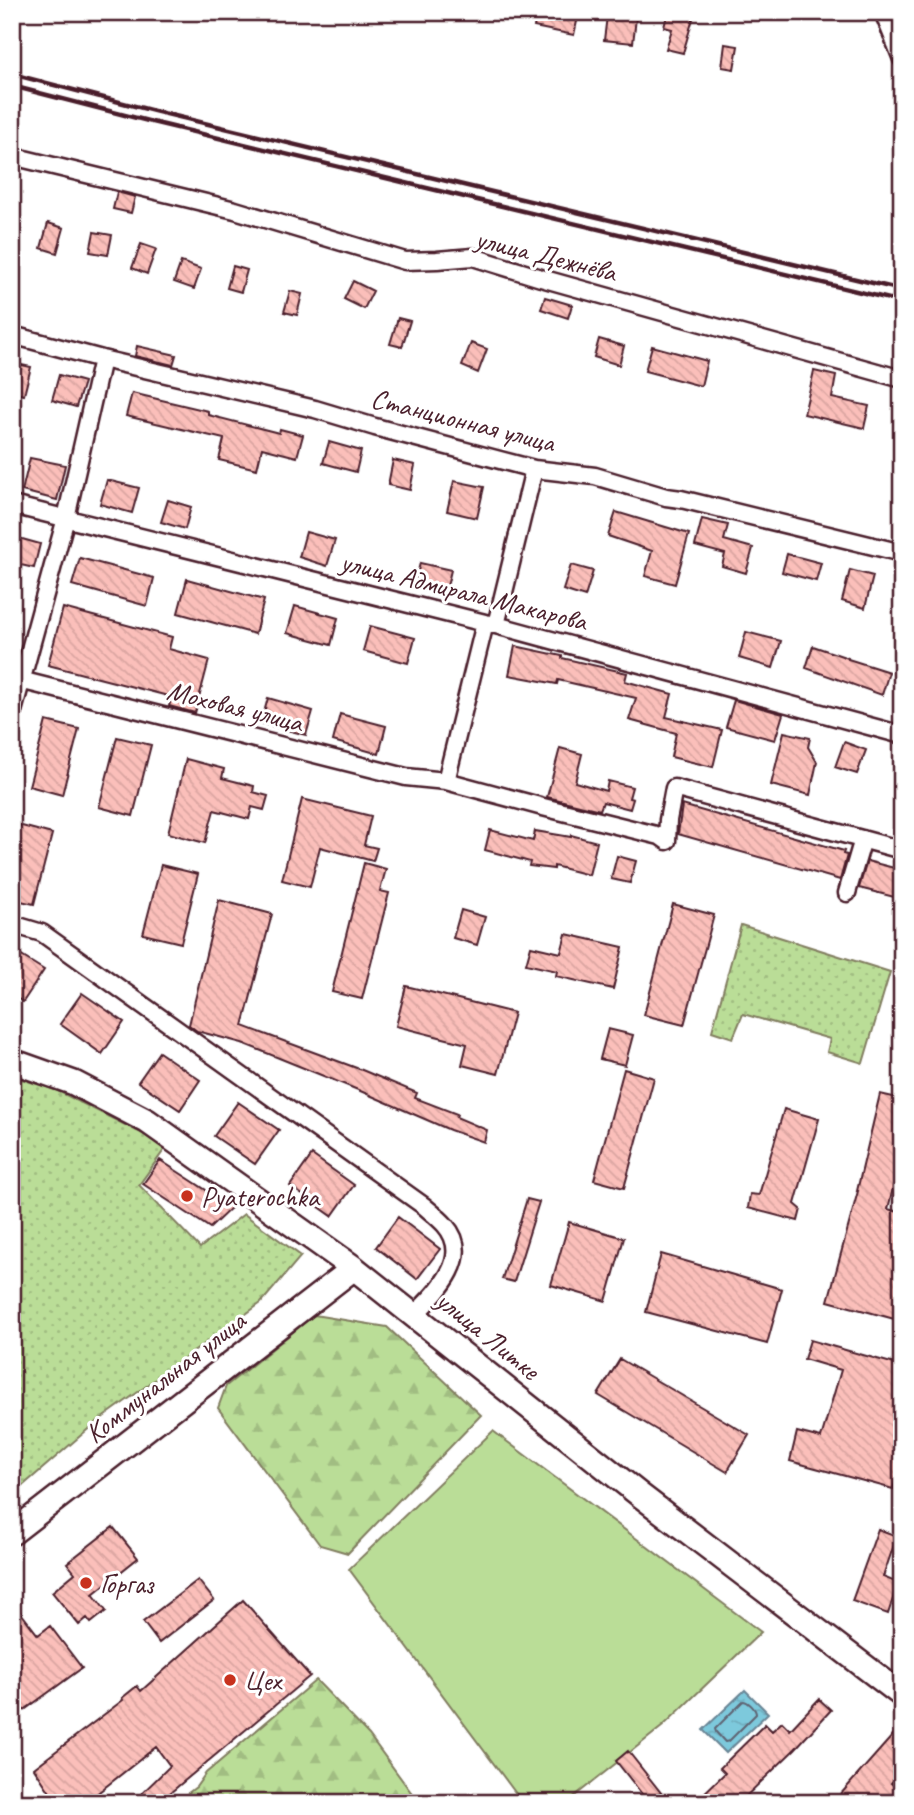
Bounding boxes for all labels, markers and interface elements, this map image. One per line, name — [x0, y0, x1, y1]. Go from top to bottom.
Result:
street label: улица Дежнёва — [470, 220, 622, 290]
street label: Станционная улица — [368, 380, 560, 460]
street label: улица Адмирала Макарова — [335, 543, 592, 639]
street label: Моховая улица — [164, 672, 308, 740]
place label: Pyaterochka — [201, 1179, 321, 1214]
marker: Pyaterochka — [179, 1188, 195, 1204]
street label: улица Литке — [428, 1281, 548, 1388]
street label: Коммунальная улица — [78, 1302, 254, 1451]
place label: Горгаз — [100, 1566, 155, 1601]
marker: Горгаз — [78, 1575, 94, 1591]
place label: Цех — [244, 1663, 283, 1698]
marker: Цех — [222, 1672, 238, 1688]

